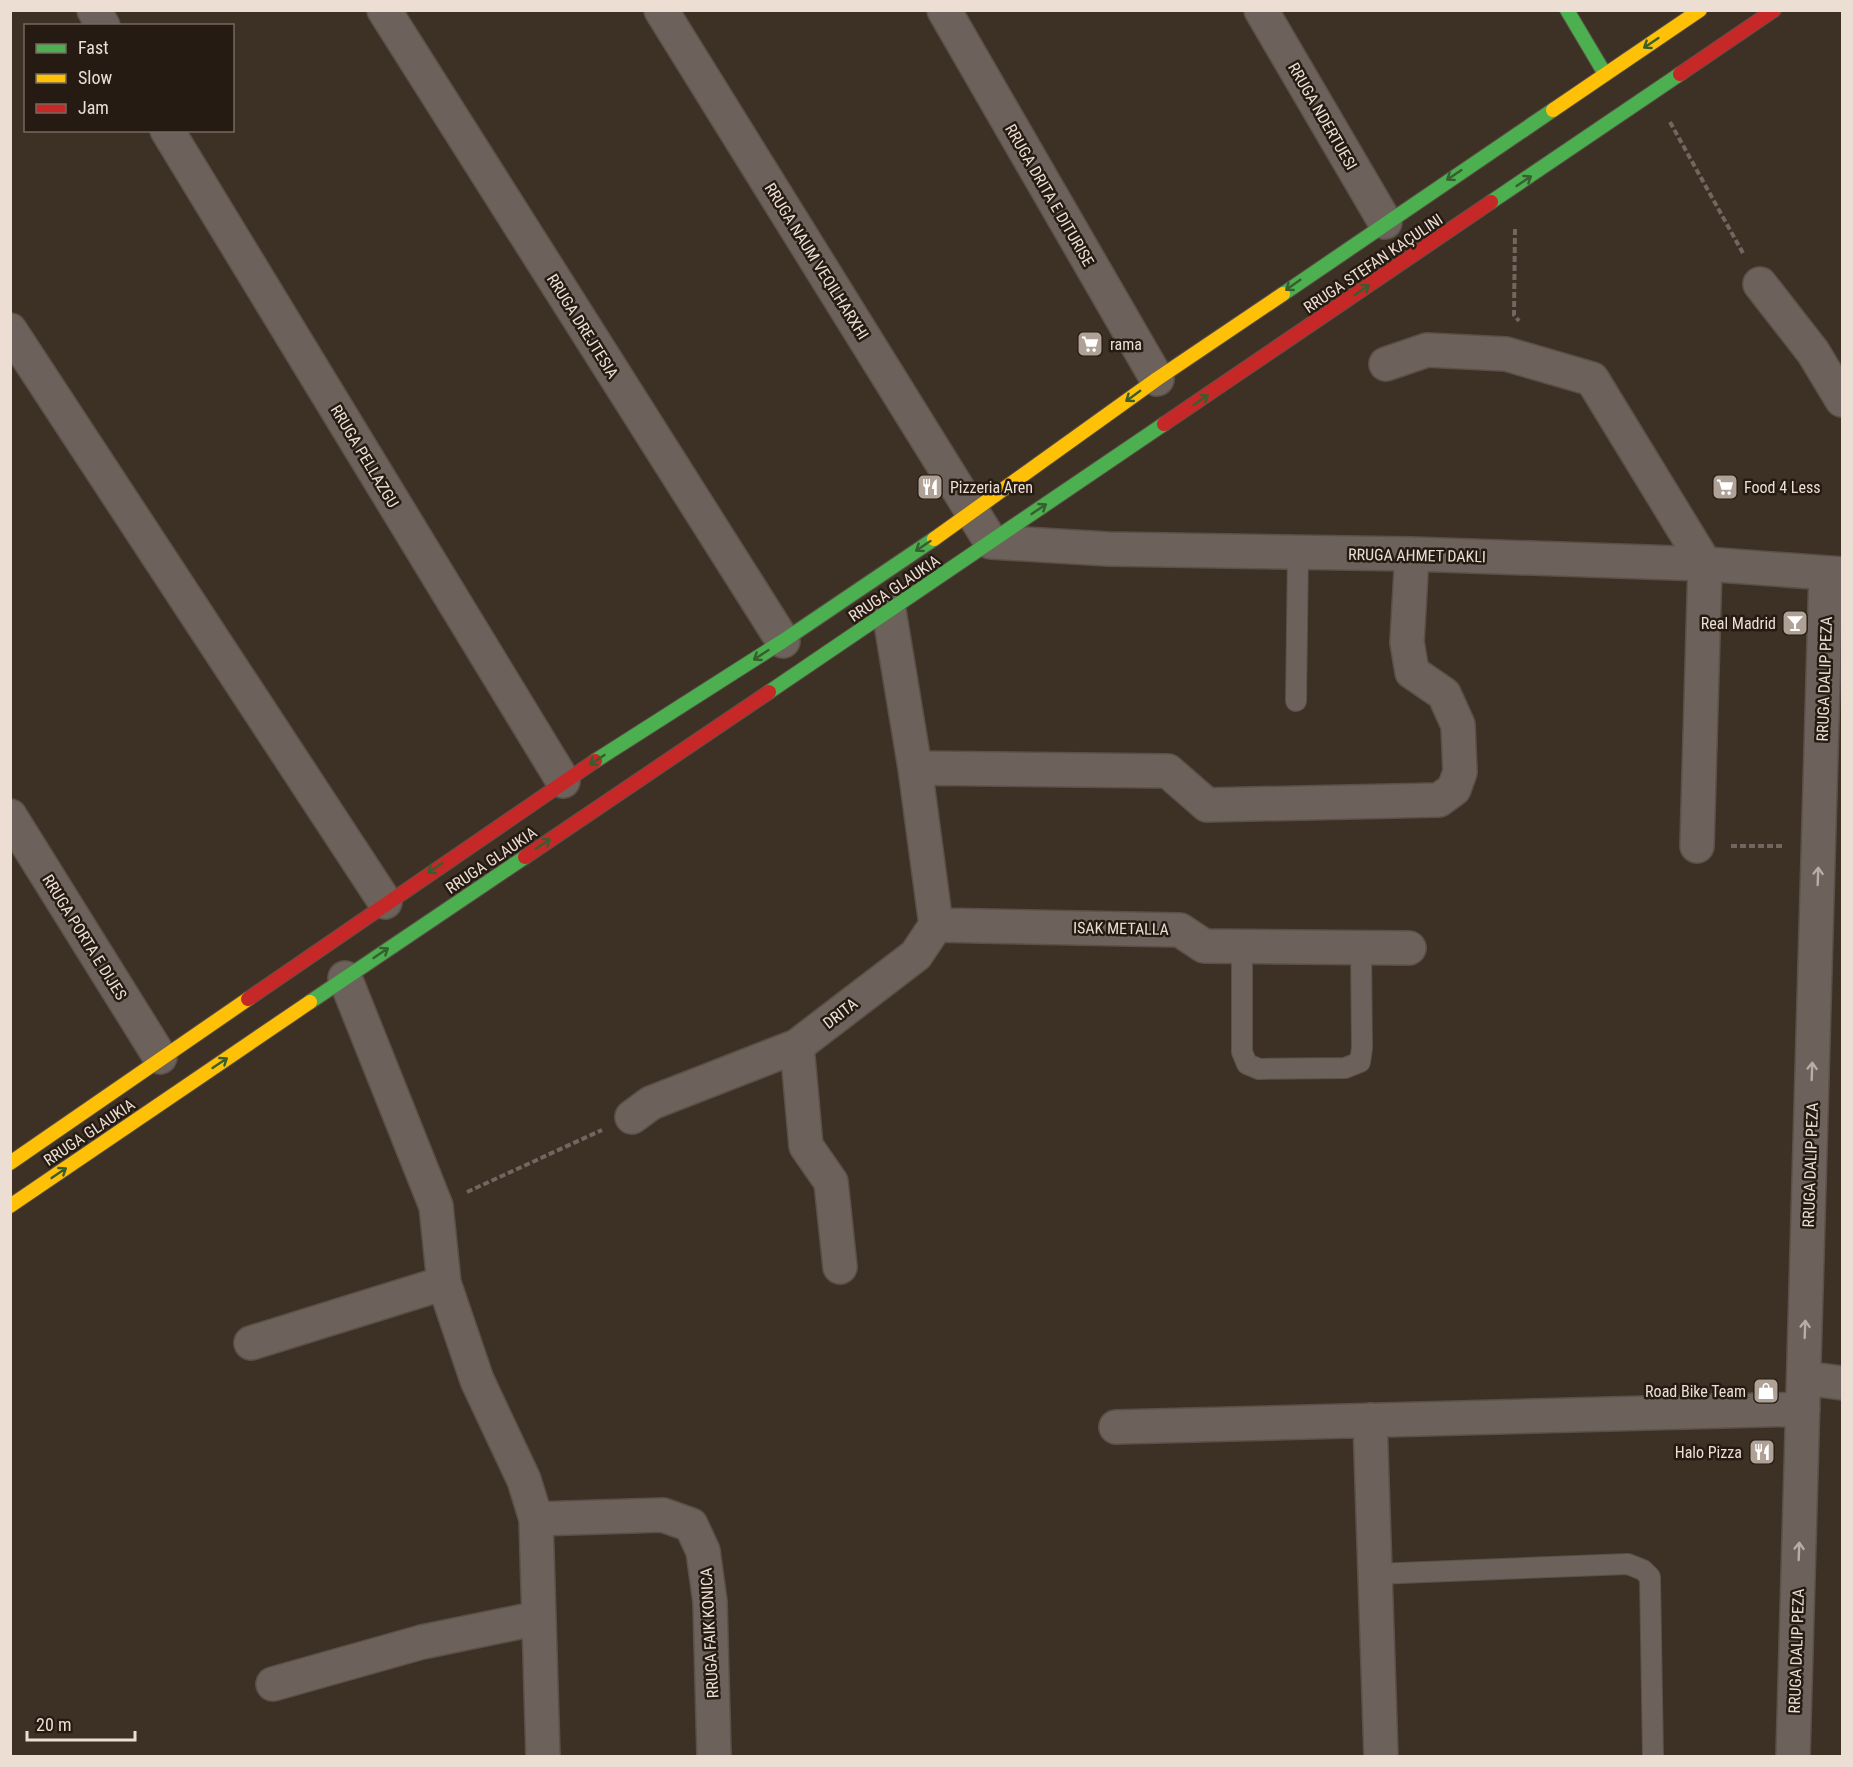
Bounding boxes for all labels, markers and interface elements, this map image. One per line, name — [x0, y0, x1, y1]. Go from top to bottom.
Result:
legend — [24, 24, 234, 132]
text: Fast — [78, 37, 109, 58]
one-way arrow — [1644, 37, 1660, 49]
street label: RRUGA NDERTUESI — [1284, 59, 1361, 173]
text: Slow — [78, 67, 113, 88]
text: Jam — [78, 97, 109, 118]
street label: RRUGA DRITA E DITURISE — [1001, 121, 1098, 270]
one-way arrow — [1447, 169, 1463, 181]
one-way arrow — [1515, 175, 1531, 187]
street label: RRUGA NAUM VEQILHARXHI — [761, 180, 873, 343]
street label: RRUGA STEFAN KAÇULINI — [1300, 210, 1446, 317]
street label: RRUGA DREJTESIA — [543, 271, 622, 382]
one-way arrow — [1286, 279, 1302, 291]
one-way arrow — [1354, 284, 1370, 296]
supermarket icon: rama — [1075, 329, 1105, 359]
place label: rama — [1110, 335, 1142, 354]
one-way arrow — [1126, 390, 1142, 402]
one-way arrow — [1192, 394, 1209, 406]
street label: RRUGA PELLAZGU — [326, 402, 403, 511]
restaurant icon: Pizzeria Aren — [915, 472, 945, 502]
supermarket icon: Food 4 Less — [1710, 472, 1740, 502]
place label: Pizzeria Aren — [950, 478, 1033, 497]
place label: Food 4 Less — [1744, 478, 1820, 497]
one-way arrow — [1031, 503, 1047, 515]
one-way arrow — [915, 540, 932, 552]
street label: RRUGA AHMET DAKLI — [1348, 545, 1486, 566]
street label: RRUGA GLAUKIA — [845, 551, 943, 626]
bar icon: Real Madrid — [1780, 608, 1810, 638]
place label: Real Madrid — [1701, 614, 1776, 633]
street label: RRUGA DALIP PEZA — [1813, 616, 1836, 742]
one-way arrow — [753, 649, 770, 661]
one-way arrow — [589, 754, 606, 766]
street label: RRUGA GLAUKIA — [442, 823, 540, 898]
one-way arrow — [534, 838, 551, 850]
one-way arrow — [427, 862, 444, 874]
one-way arrow — [1813, 867, 1824, 887]
street label: RRUGA PORTA E DIJES — [38, 871, 131, 1003]
street label: ISAK METALLA — [1073, 918, 1169, 939]
one-way arrow — [373, 947, 390, 960]
street label: DRITA — [819, 994, 861, 1033]
one-way arrow — [211, 1057, 228, 1069]
one-way arrow — [1807, 1062, 1818, 1082]
street label: RRUGA GLAUKIA — [40, 1095, 138, 1170]
street label: RRUGA DALIP PEZA — [1799, 1102, 1822, 1228]
one-way arrow — [50, 1167, 67, 1179]
one-way arrow — [1800, 1320, 1811, 1340]
shop icon: Road Bike Team — [1751, 1376, 1781, 1406]
place label: Road Bike Team — [1645, 1382, 1746, 1401]
restaurant icon: Halo Pizza — [1747, 1437, 1777, 1467]
place label: Halo Pizza — [1675, 1443, 1742, 1462]
one-way arrow — [1793, 1542, 1805, 1562]
street label: RRUGA FAIK KONICA — [697, 1567, 722, 1699]
street label: RRUGA DALIP PEZA — [1785, 1588, 1808, 1714]
scale bar — [27, 1704, 135, 1742]
text: 20 m — [36, 1714, 71, 1735]

